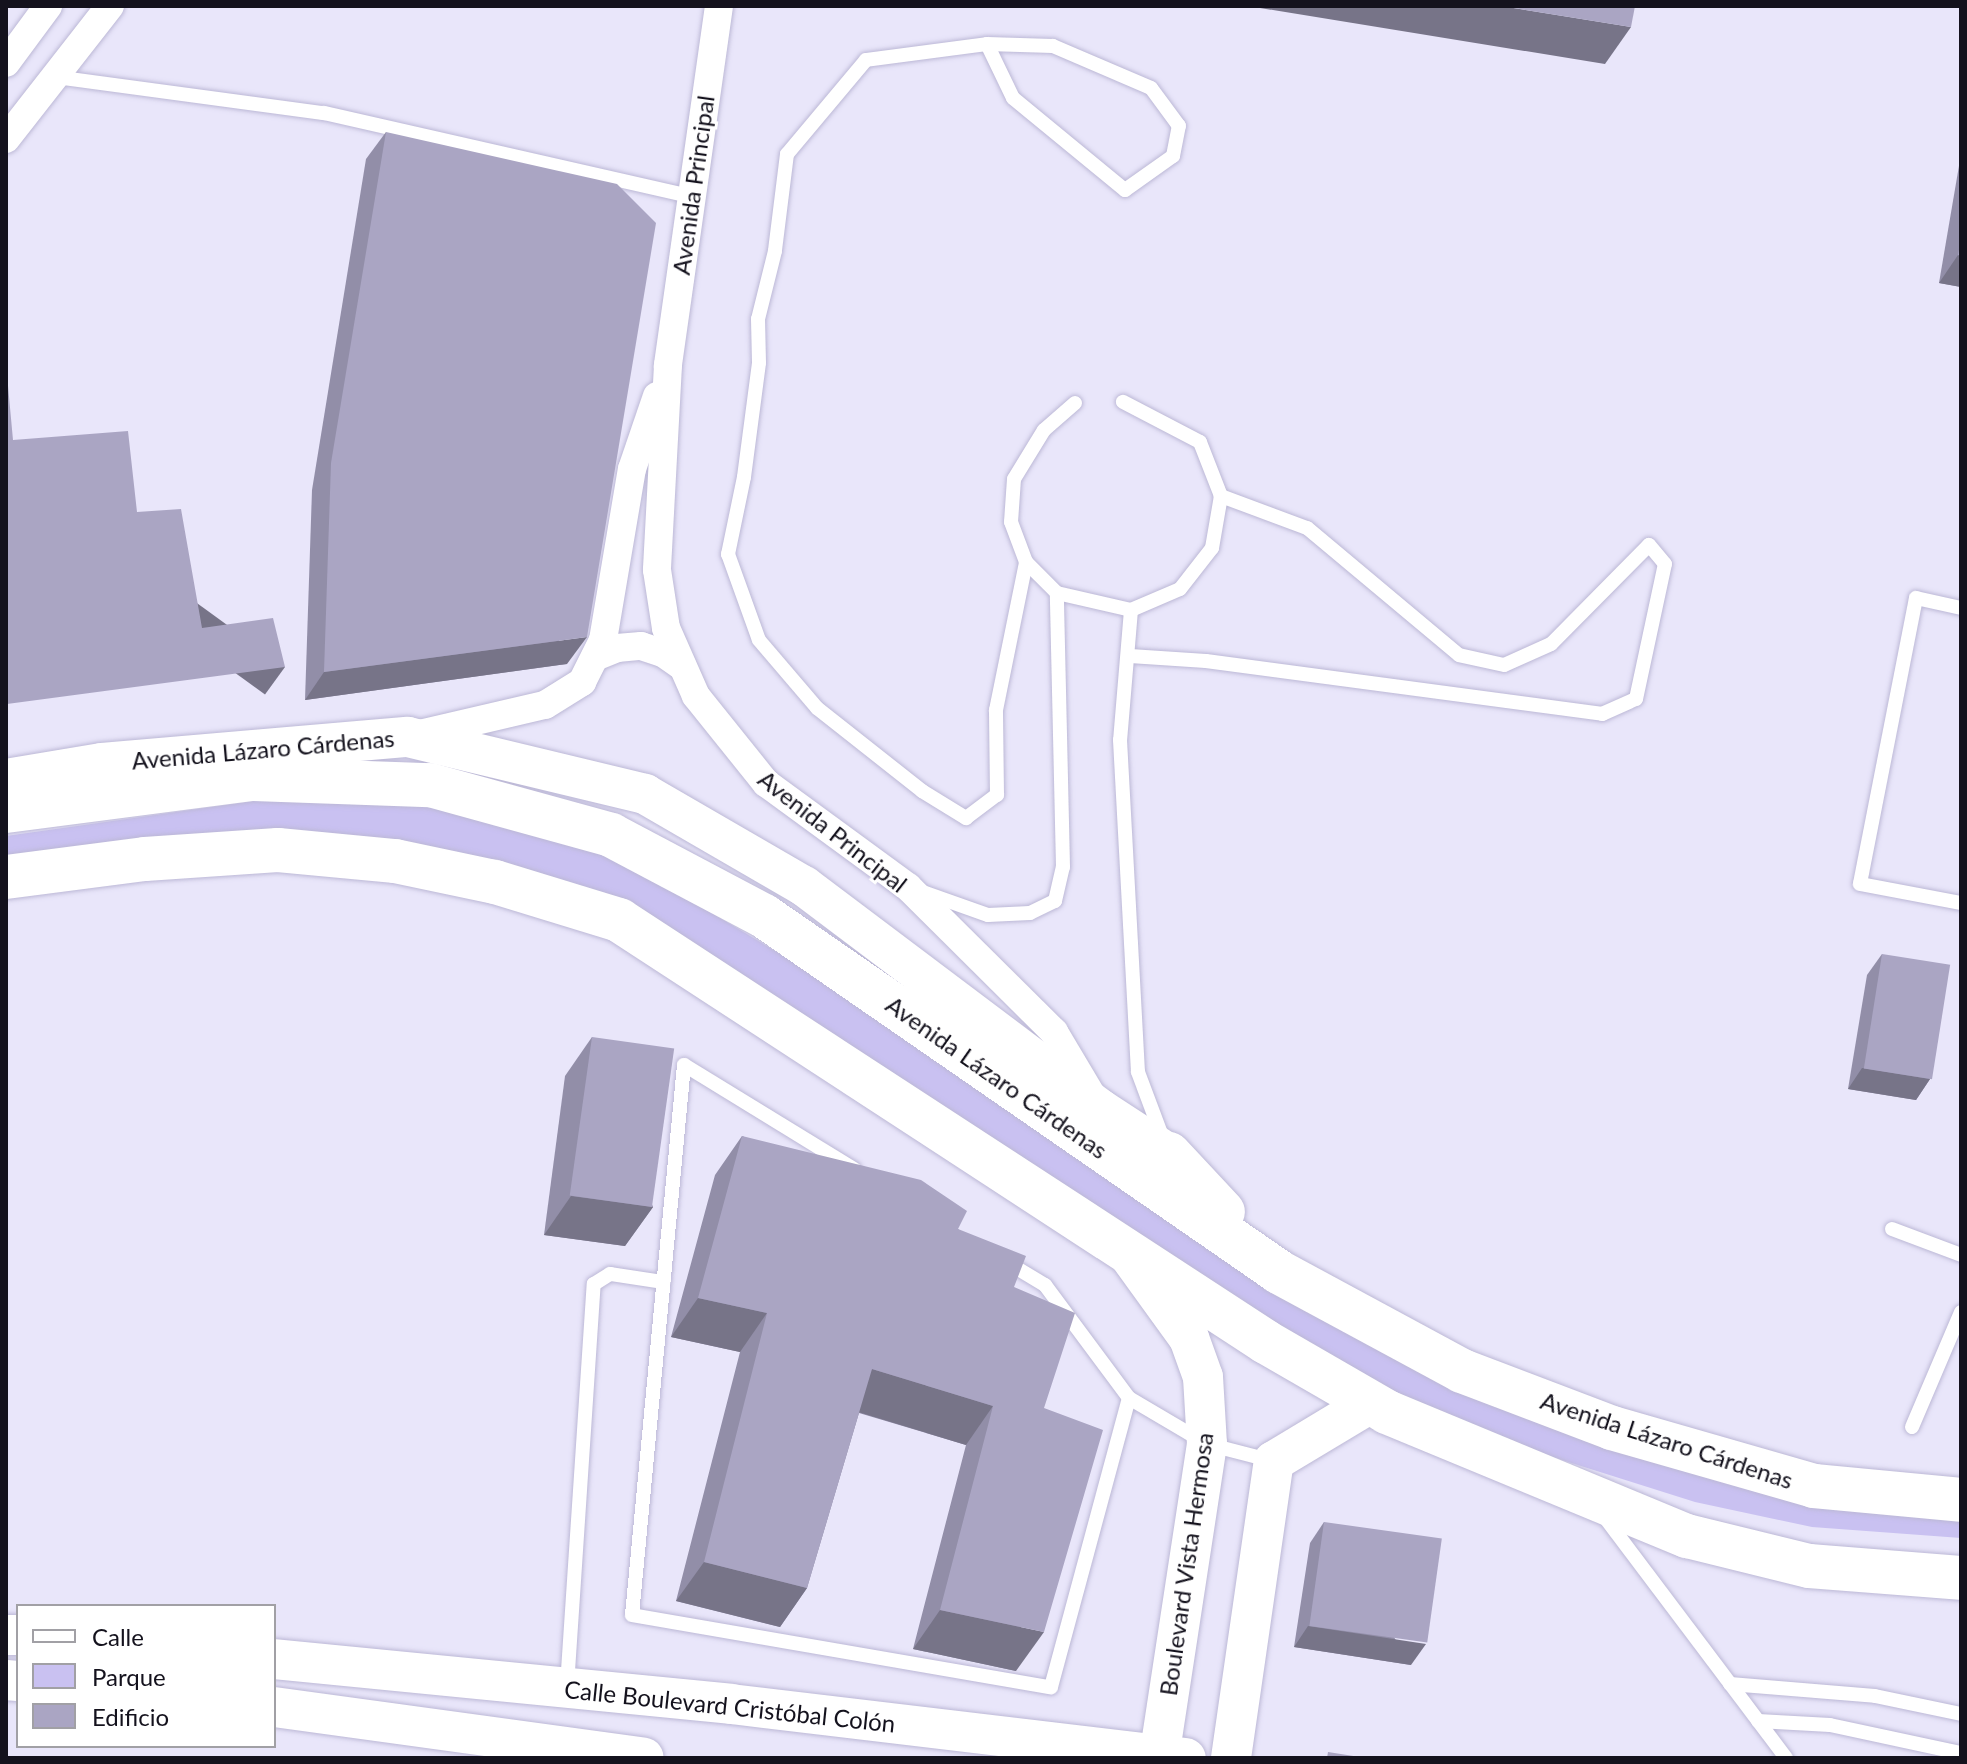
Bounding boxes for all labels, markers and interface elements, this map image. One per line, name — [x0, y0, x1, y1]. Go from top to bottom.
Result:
street label: Avenida Principal — [666, 93, 720, 277]
street label: Avenida Lázaro Cárdenas — [130, 723, 396, 775]
street label: Avenida Principal — [753, 764, 913, 898]
street label: Avenida Lázaro Cárdenas — [881, 990, 1113, 1164]
street label: Avenida Lázaro Cárdenas — [1537, 1386, 1797, 1494]
street label: Boulevard Vista Hermosa — [1153, 1430, 1219, 1698]
legend — [16, 1604, 276, 1748]
text: Calle — [92, 1622, 144, 1651]
text: Parque — [92, 1662, 166, 1691]
street label: Calle Boulevard Cristóbal Colón — [563, 1674, 897, 1738]
text: Edificio — [92, 1702, 169, 1731]

